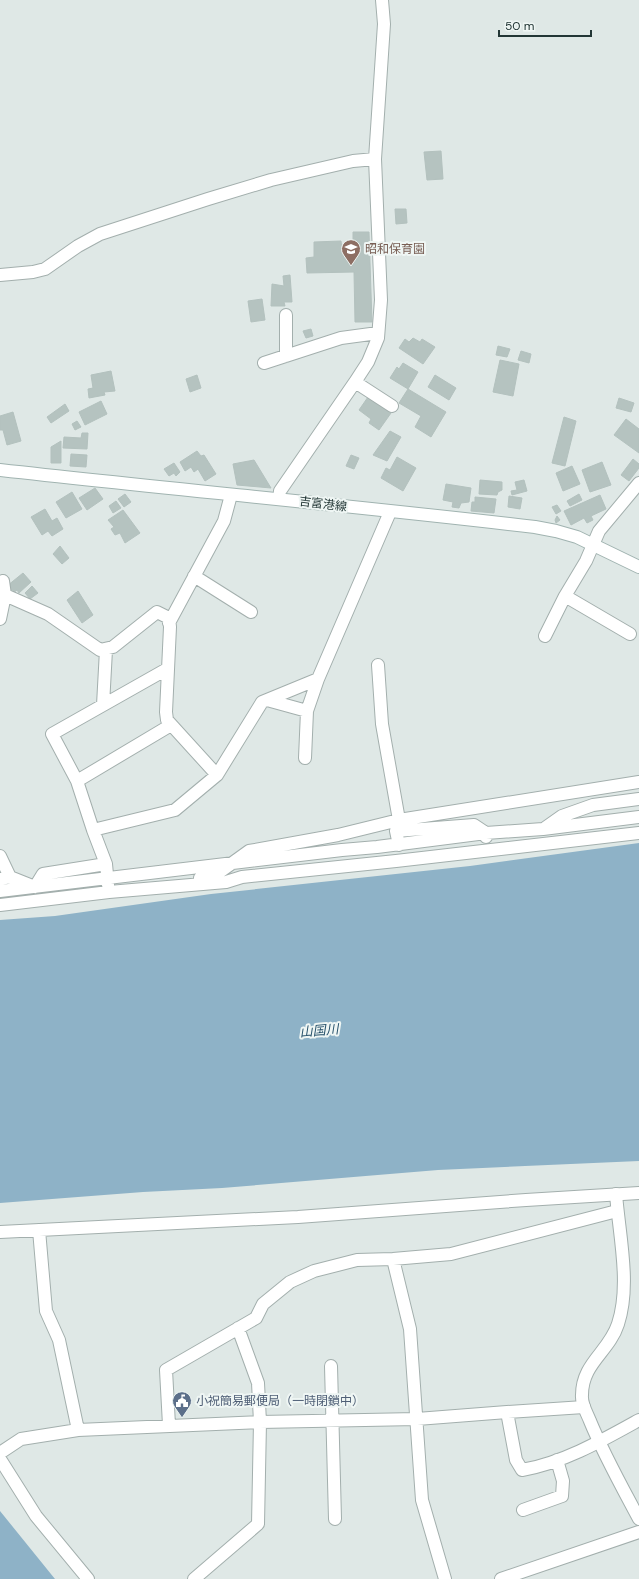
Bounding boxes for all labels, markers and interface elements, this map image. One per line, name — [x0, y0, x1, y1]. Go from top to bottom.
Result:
scale bar — [499, 12, 591, 38]
text: 50 m — [505, 18, 534, 34]
school or university icon: 昭和保育園 — [340, 238, 362, 266]
place label: 昭和保育園 — [365, 241, 425, 257]
street label: 吉富港線 — [298, 493, 348, 515]
water label: 山国川 — [299, 1020, 341, 1041]
public building icon: 小祝簡易郵便局（一時閉鎖中） — [171, 1390, 193, 1418]
place label: 小祝簡易郵便局（一時閉鎖中） — [196, 1393, 364, 1409]

